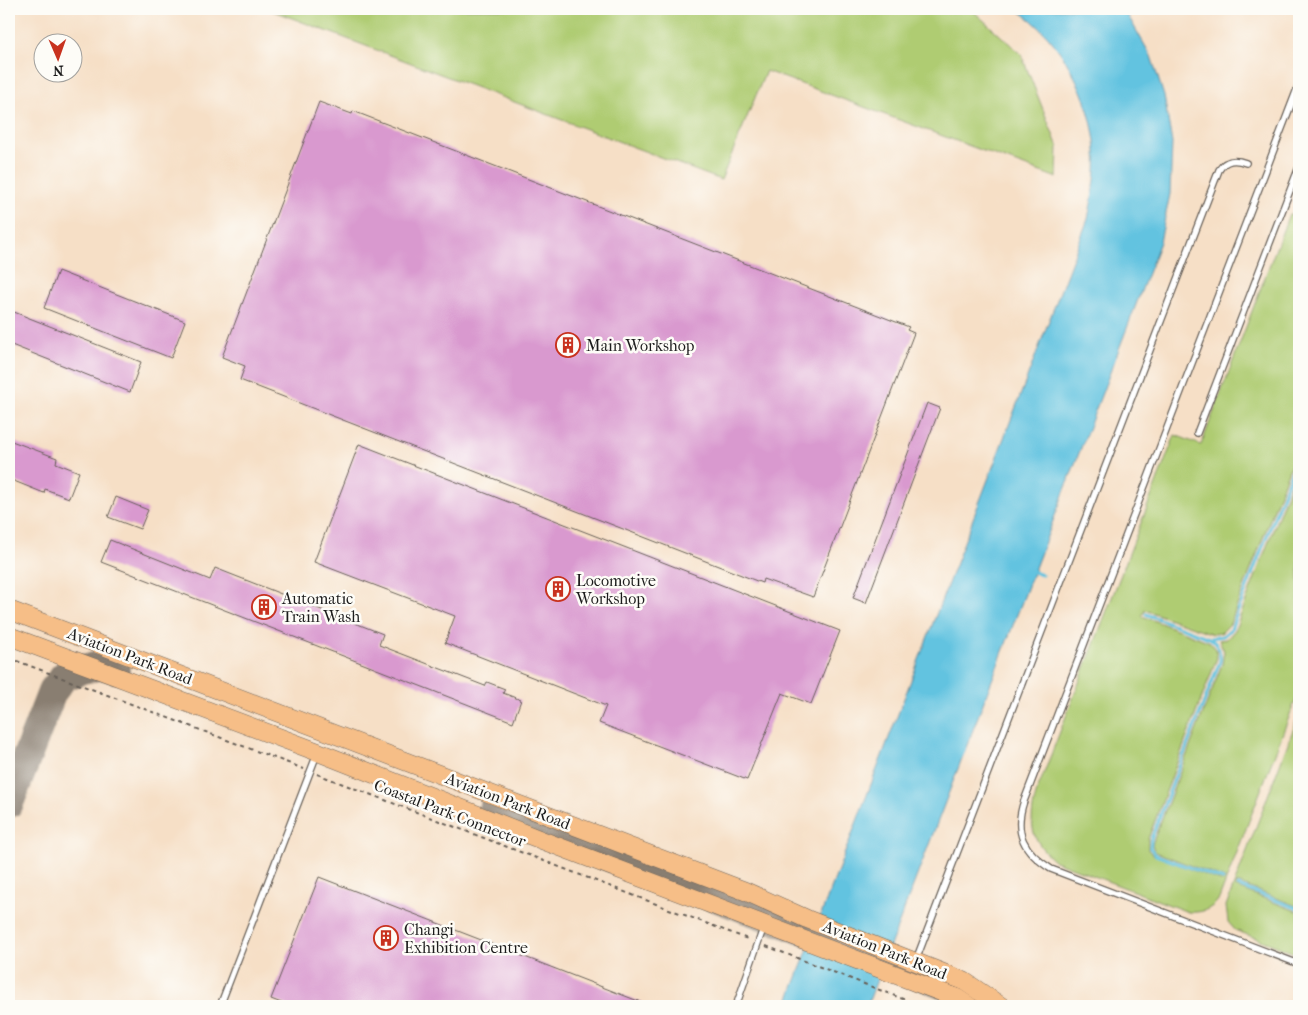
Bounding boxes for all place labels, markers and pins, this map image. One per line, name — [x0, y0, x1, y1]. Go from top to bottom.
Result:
building icon: Main Workshop — [555, 332, 581, 358]
place label: Main Workshop — [586, 336, 695, 355]
place label: Locomotive Workshop — [575, 571, 656, 608]
building icon: Locomotive Workshop — [545, 576, 571, 602]
place label: Automatic Train Wash — [281, 589, 360, 626]
building icon: Automatic Train Wash — [251, 594, 277, 620]
place label: Changi Exhibition Centre — [404, 920, 528, 957]
building icon: Changi Exhibition Centre — [373, 925, 399, 951]

